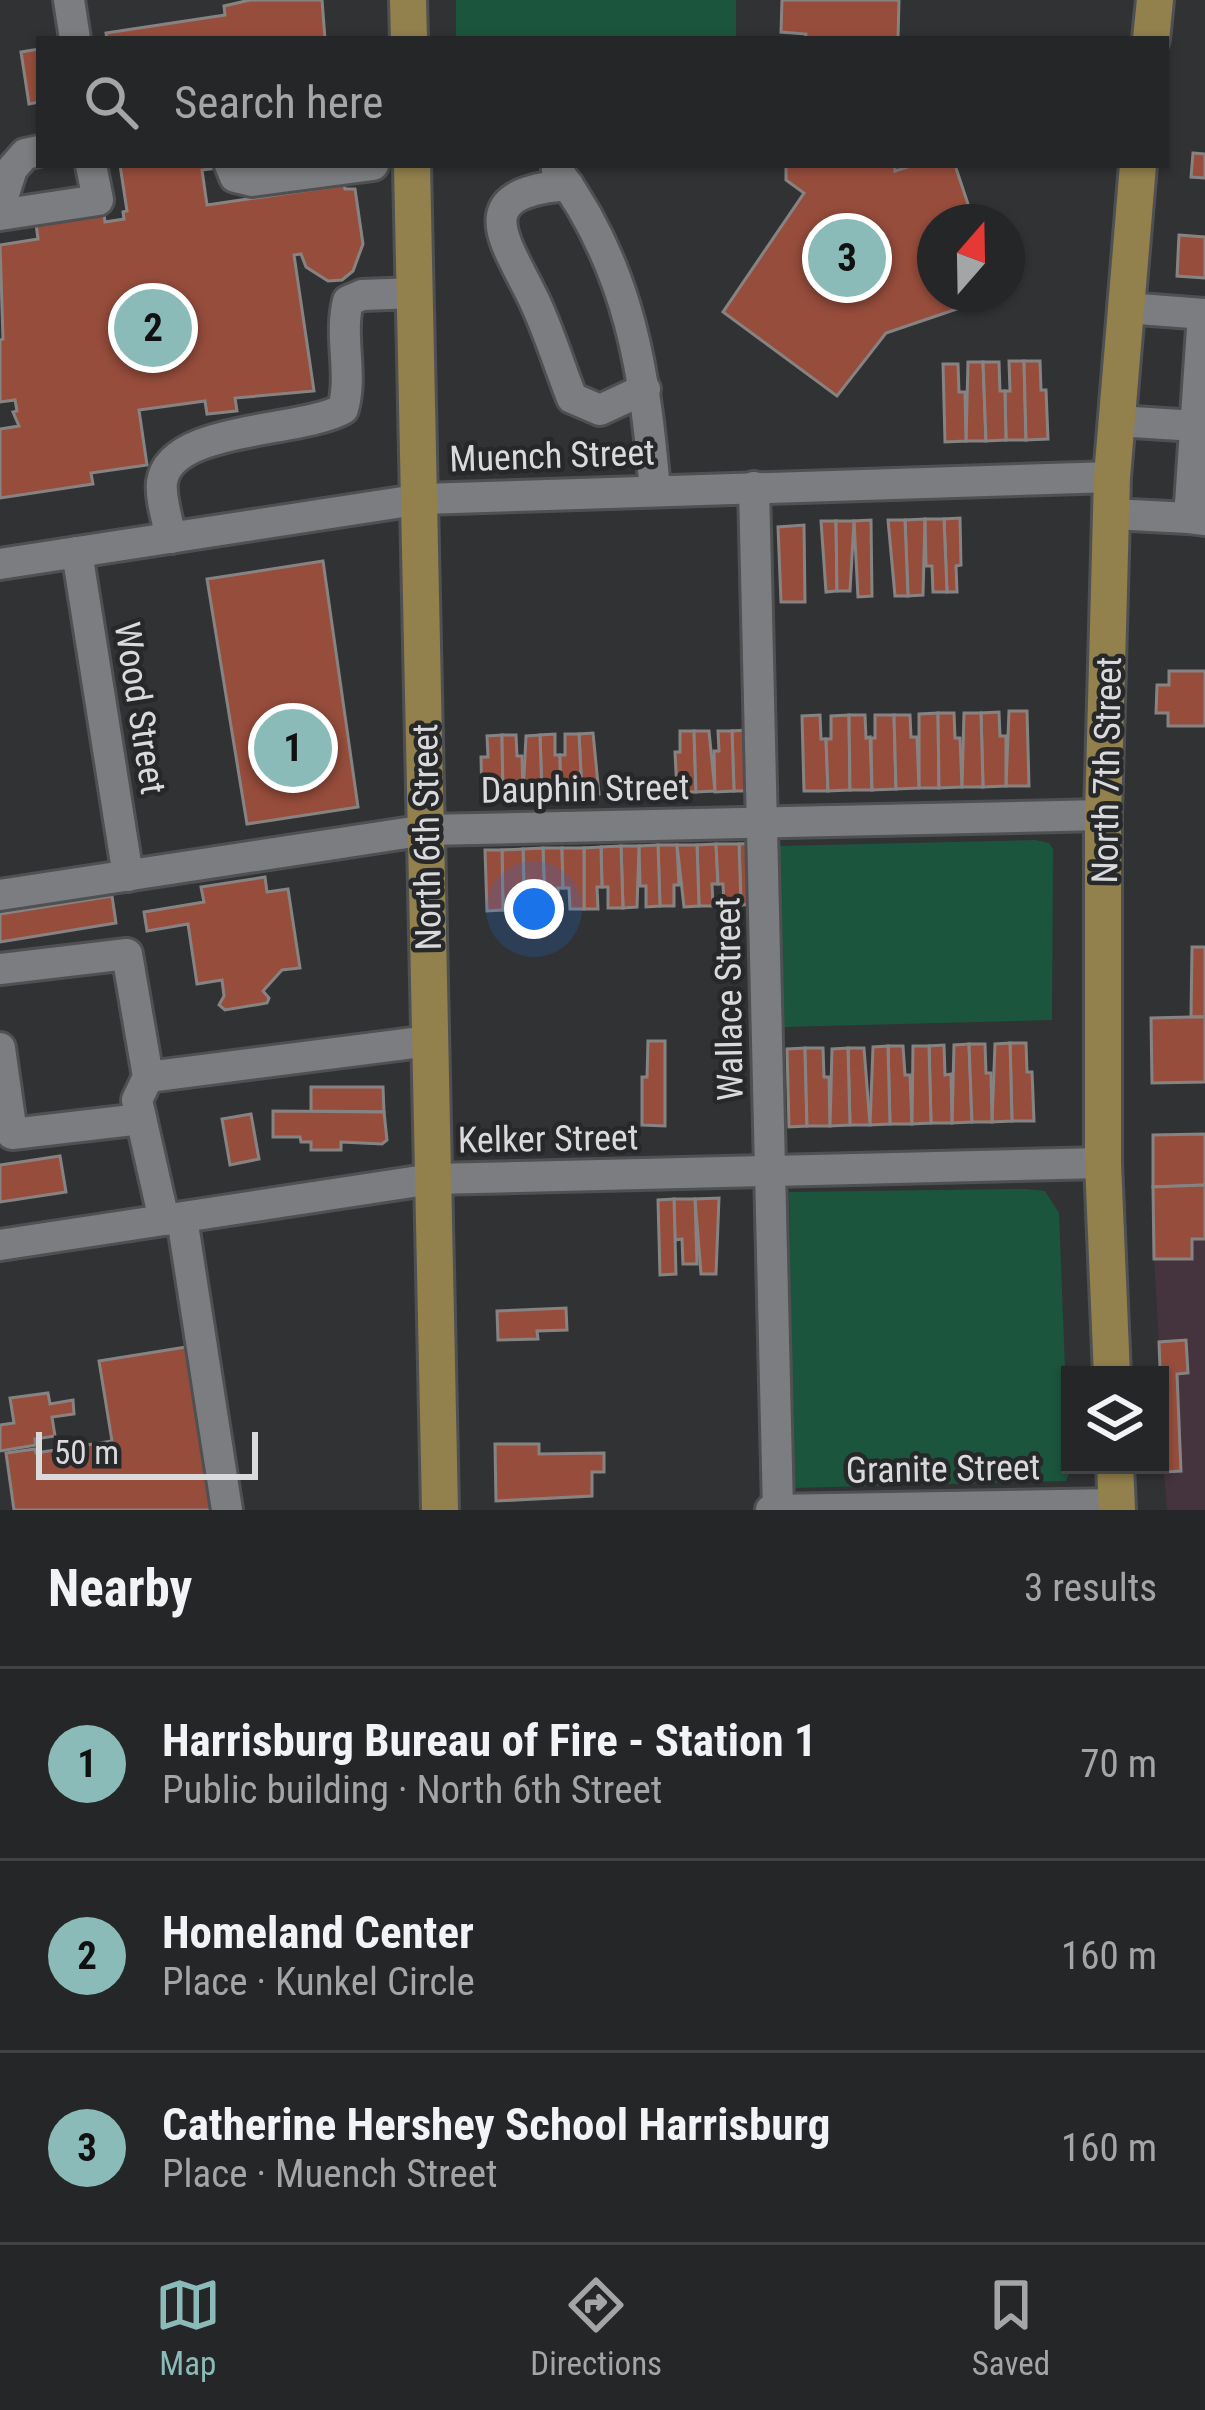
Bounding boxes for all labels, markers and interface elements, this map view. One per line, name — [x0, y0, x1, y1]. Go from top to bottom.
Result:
search box — [36, 36, 1169, 168]
icon: search — [78, 69, 144, 135]
text: Search here — [174, 76, 383, 129]
north arrow — [917, 204, 1025, 312]
pin: 3 — [808, 213, 886, 303]
pin: 2 — [114, 283, 192, 373]
street label: Muench Street — [449, 431, 655, 481]
street label: Wood Street — [106, 619, 174, 797]
street label: North 7th Street — [1084, 656, 1130, 884]
pin: 1 — [254, 703, 332, 793]
street label: North 6th Street — [404, 723, 450, 951]
street label: Dauphin Street — [480, 766, 690, 812]
your location — [504, 879, 564, 939]
street label: Wallace Street — [706, 897, 752, 1101]
street label: Kelker Street — [457, 1116, 639, 1162]
map controls — [1061, 1366, 1169, 1474]
button: layers — [1061, 1366, 1169, 1474]
scale bar — [36, 1426, 258, 1479]
text: 50 m — [54, 1433, 119, 1472]
street label: Granite Street — [845, 1446, 1041, 1492]
text: Nearby — [48, 1559, 192, 1618]
text: 3 results — [1024, 1565, 1157, 1611]
text: Harrisburg Bureau of Fire - Station 1 — [162, 1714, 817, 1767]
text: 1 — [77, 1741, 97, 1787]
text: 70 m — [1080, 1741, 1157, 1787]
text: Public building · North 6th Street — [162, 1767, 662, 1813]
text: Homeland Center — [162, 1906, 474, 1959]
text: 2 — [77, 1933, 97, 1979]
text: 160 m — [1061, 1933, 1157, 1979]
text: Place · Kunkel Circle — [162, 1959, 475, 2005]
text: Catherine Hershey School Harrisburg — [162, 2098, 830, 2151]
text: 3 — [77, 2125, 97, 2171]
text: 160 m — [1061, 2125, 1157, 2171]
text: Place · Muench Street — [162, 2151, 498, 2197]
tab: Map — [155, 2272, 221, 2383]
tab: Directions — [530, 2272, 662, 2383]
tab: Saved — [972, 2272, 1050, 2383]

